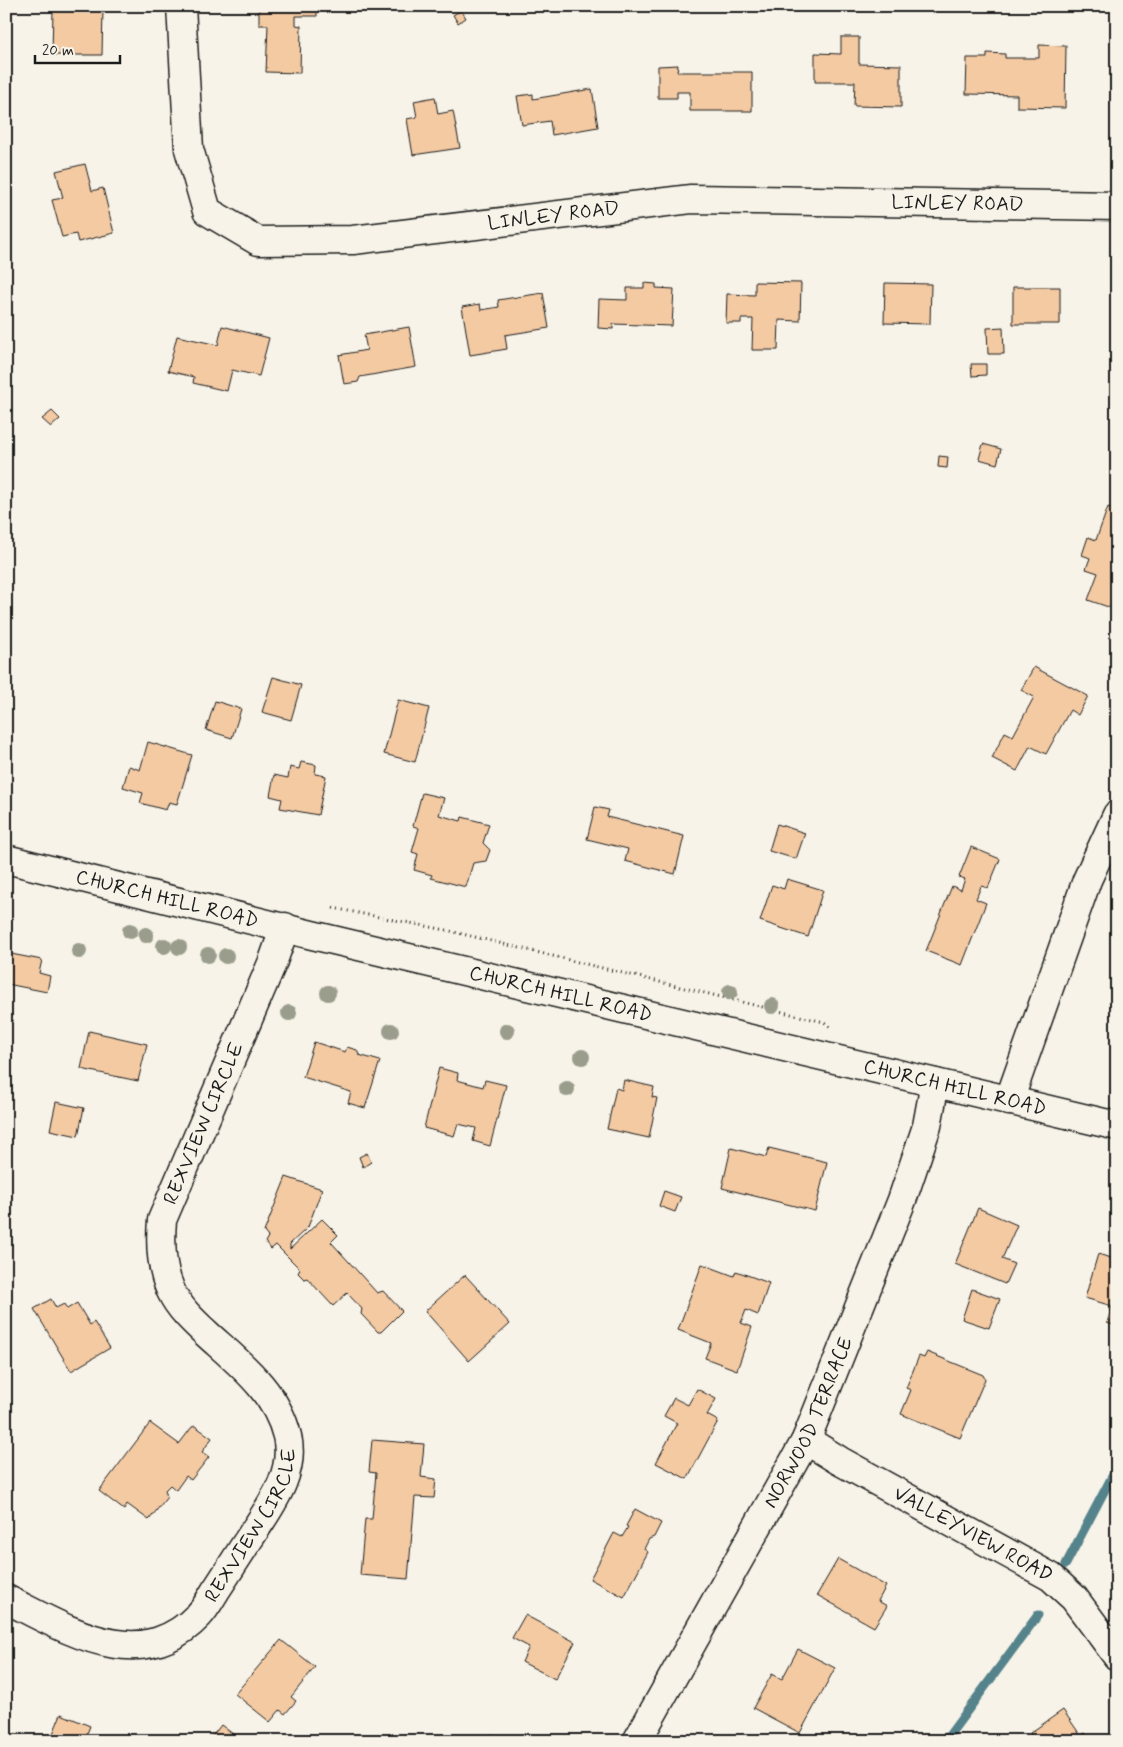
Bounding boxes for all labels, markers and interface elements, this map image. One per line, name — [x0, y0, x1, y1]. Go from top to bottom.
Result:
scale bar — [35, 32, 120, 64]
text: 20 m — [42, 41, 74, 61]
street label: LINLEY ROAD — [891, 189, 1024, 218]
street label: LINLEY ROAD — [486, 194, 621, 237]
street label: CHURCH HILL ROAD — [73, 863, 261, 935]
street label: CHURCH HILL ROAD — [467, 959, 655, 1029]
street label: REXVIEW CIRCLE — [157, 1038, 250, 1209]
street label: CHURCH HILL ROAD — [861, 1053, 1049, 1122]
street label: NORWOOD TERRACE — [757, 1333, 859, 1513]
street label: REXVIEW CIRCLE — [198, 1447, 303, 1607]
street label: VALLEYVIEW ROAD — [889, 1480, 1058, 1589]

